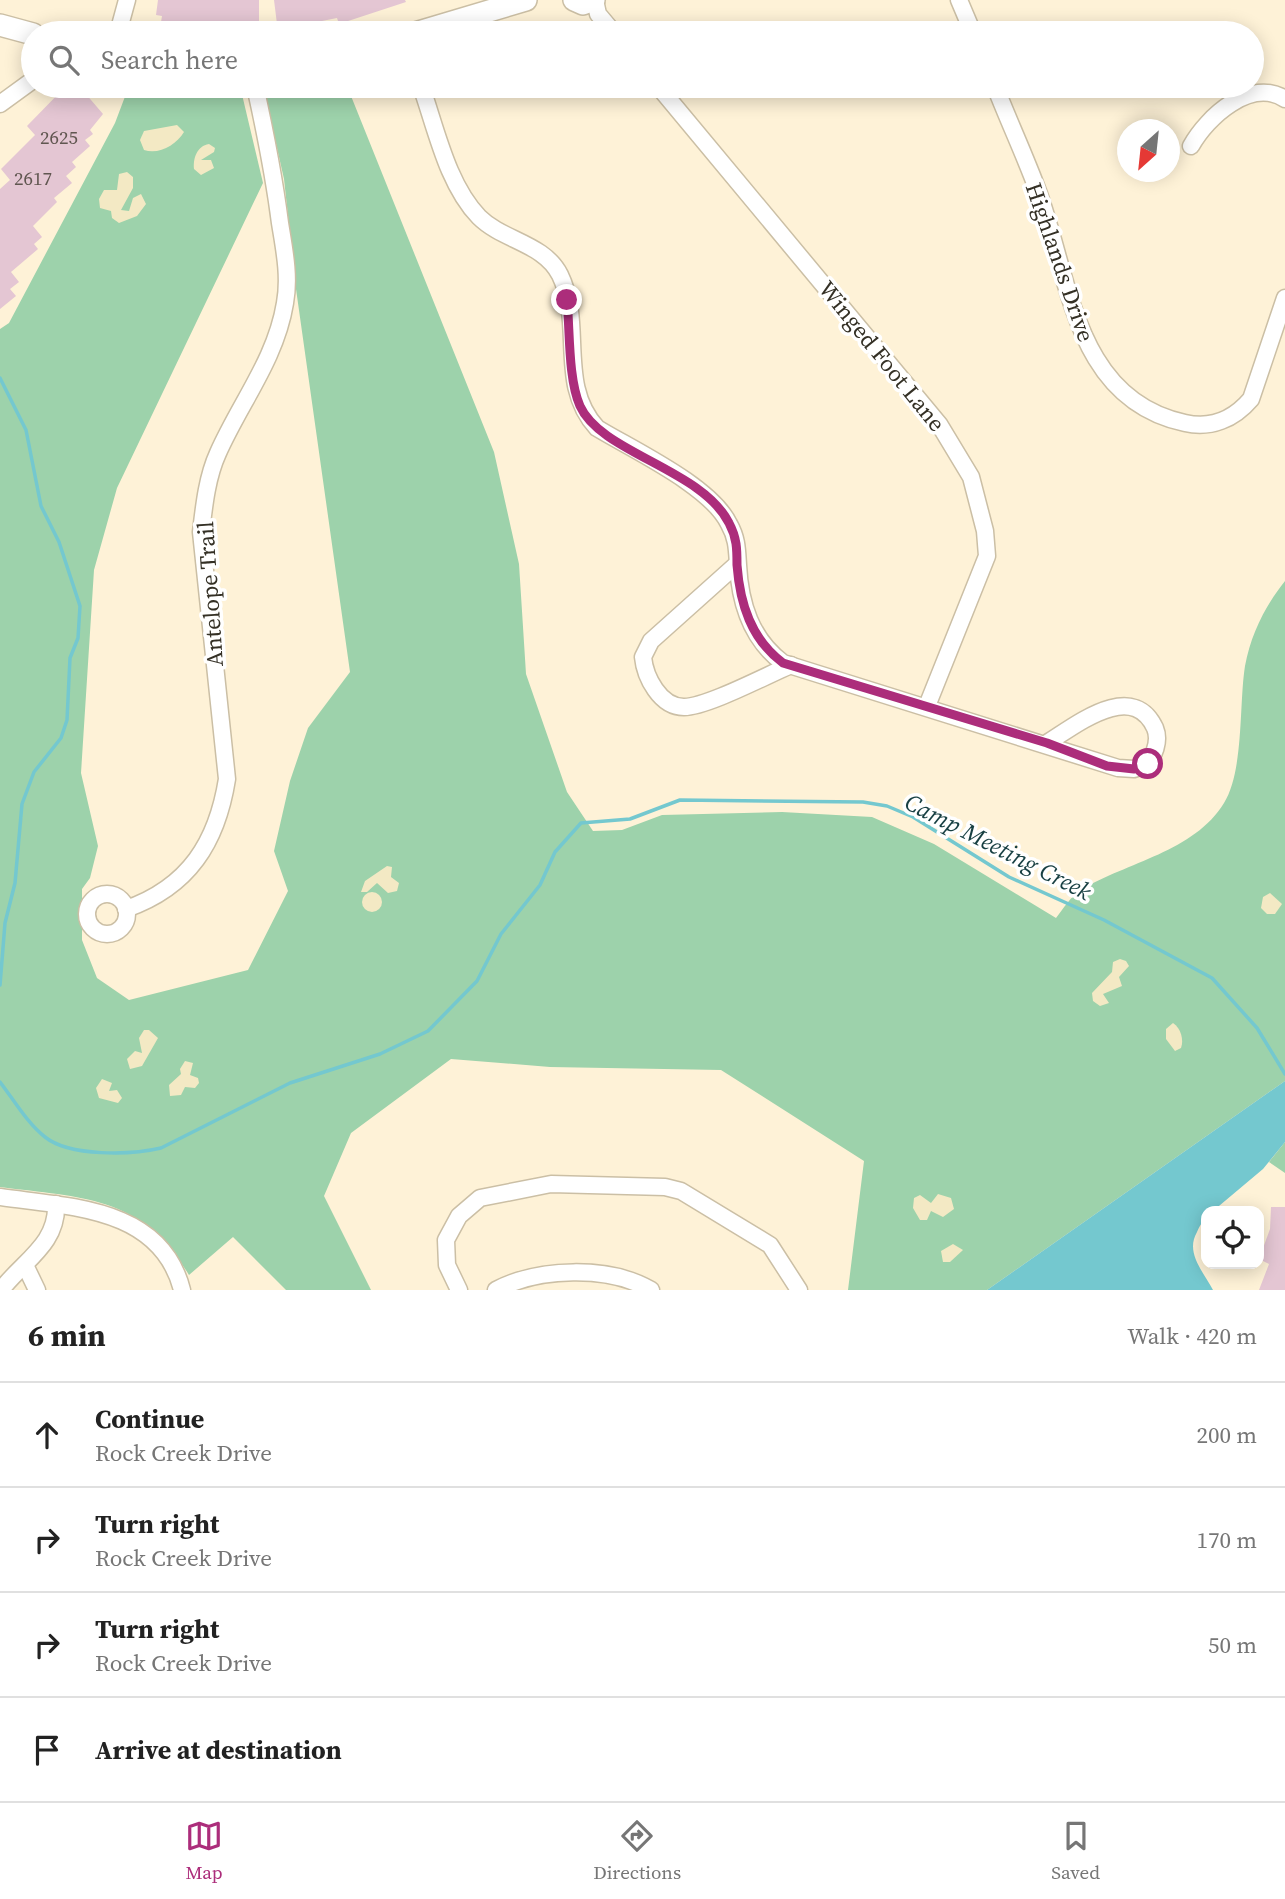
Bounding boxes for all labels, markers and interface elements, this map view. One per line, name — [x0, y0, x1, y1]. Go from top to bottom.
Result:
search box — [21, 21, 1264, 98]
icon: search — [45, 41, 83, 79]
text: Search here — [101, 42, 238, 78]
north arrow — [1117, 119, 1180, 182]
house number: 2625 — [40, 124, 78, 150]
house number: 2617 — [14, 165, 52, 191]
street label: Highlands Drive — [1018, 178, 1102, 346]
street label: Winged Foot Lane — [811, 274, 953, 438]
route end — [551, 284, 582, 315]
street label: Antelope Trail — [189, 520, 231, 668]
route start — [1132, 748, 1163, 779]
water label: Camp Meeting Creek — [899, 785, 1098, 908]
map controls — [1201, 1206, 1264, 1269]
button: locate — [1201, 1206, 1264, 1269]
text: 6 min — [28, 1315, 106, 1356]
text: Walk · 420 m — [1127, 1320, 1257, 1352]
text: Continue — [95, 1401, 204, 1437]
icon: ahead — [28, 1416, 66, 1454]
text: 200 m — [1196, 1419, 1257, 1451]
text: Rock Creek Drive — [95, 1437, 272, 1469]
text: Turn right — [95, 1506, 219, 1542]
icon: right — [28, 1521, 66, 1559]
text: 170 m — [1196, 1524, 1257, 1556]
text: Rock Creek Drive — [95, 1542, 272, 1574]
text: Turn right — [95, 1611, 219, 1647]
icon: right — [28, 1626, 66, 1664]
text: 50 m — [1208, 1629, 1257, 1661]
text: Rock Creek Drive — [95, 1647, 272, 1679]
icon: arrive — [28, 1731, 66, 1769]
text: Arrive at destination — [95, 1732, 342, 1768]
tab: Map — [185, 1817, 223, 1885]
tab: Directions — [593, 1817, 681, 1885]
tab: Saved — [1051, 1817, 1100, 1885]

